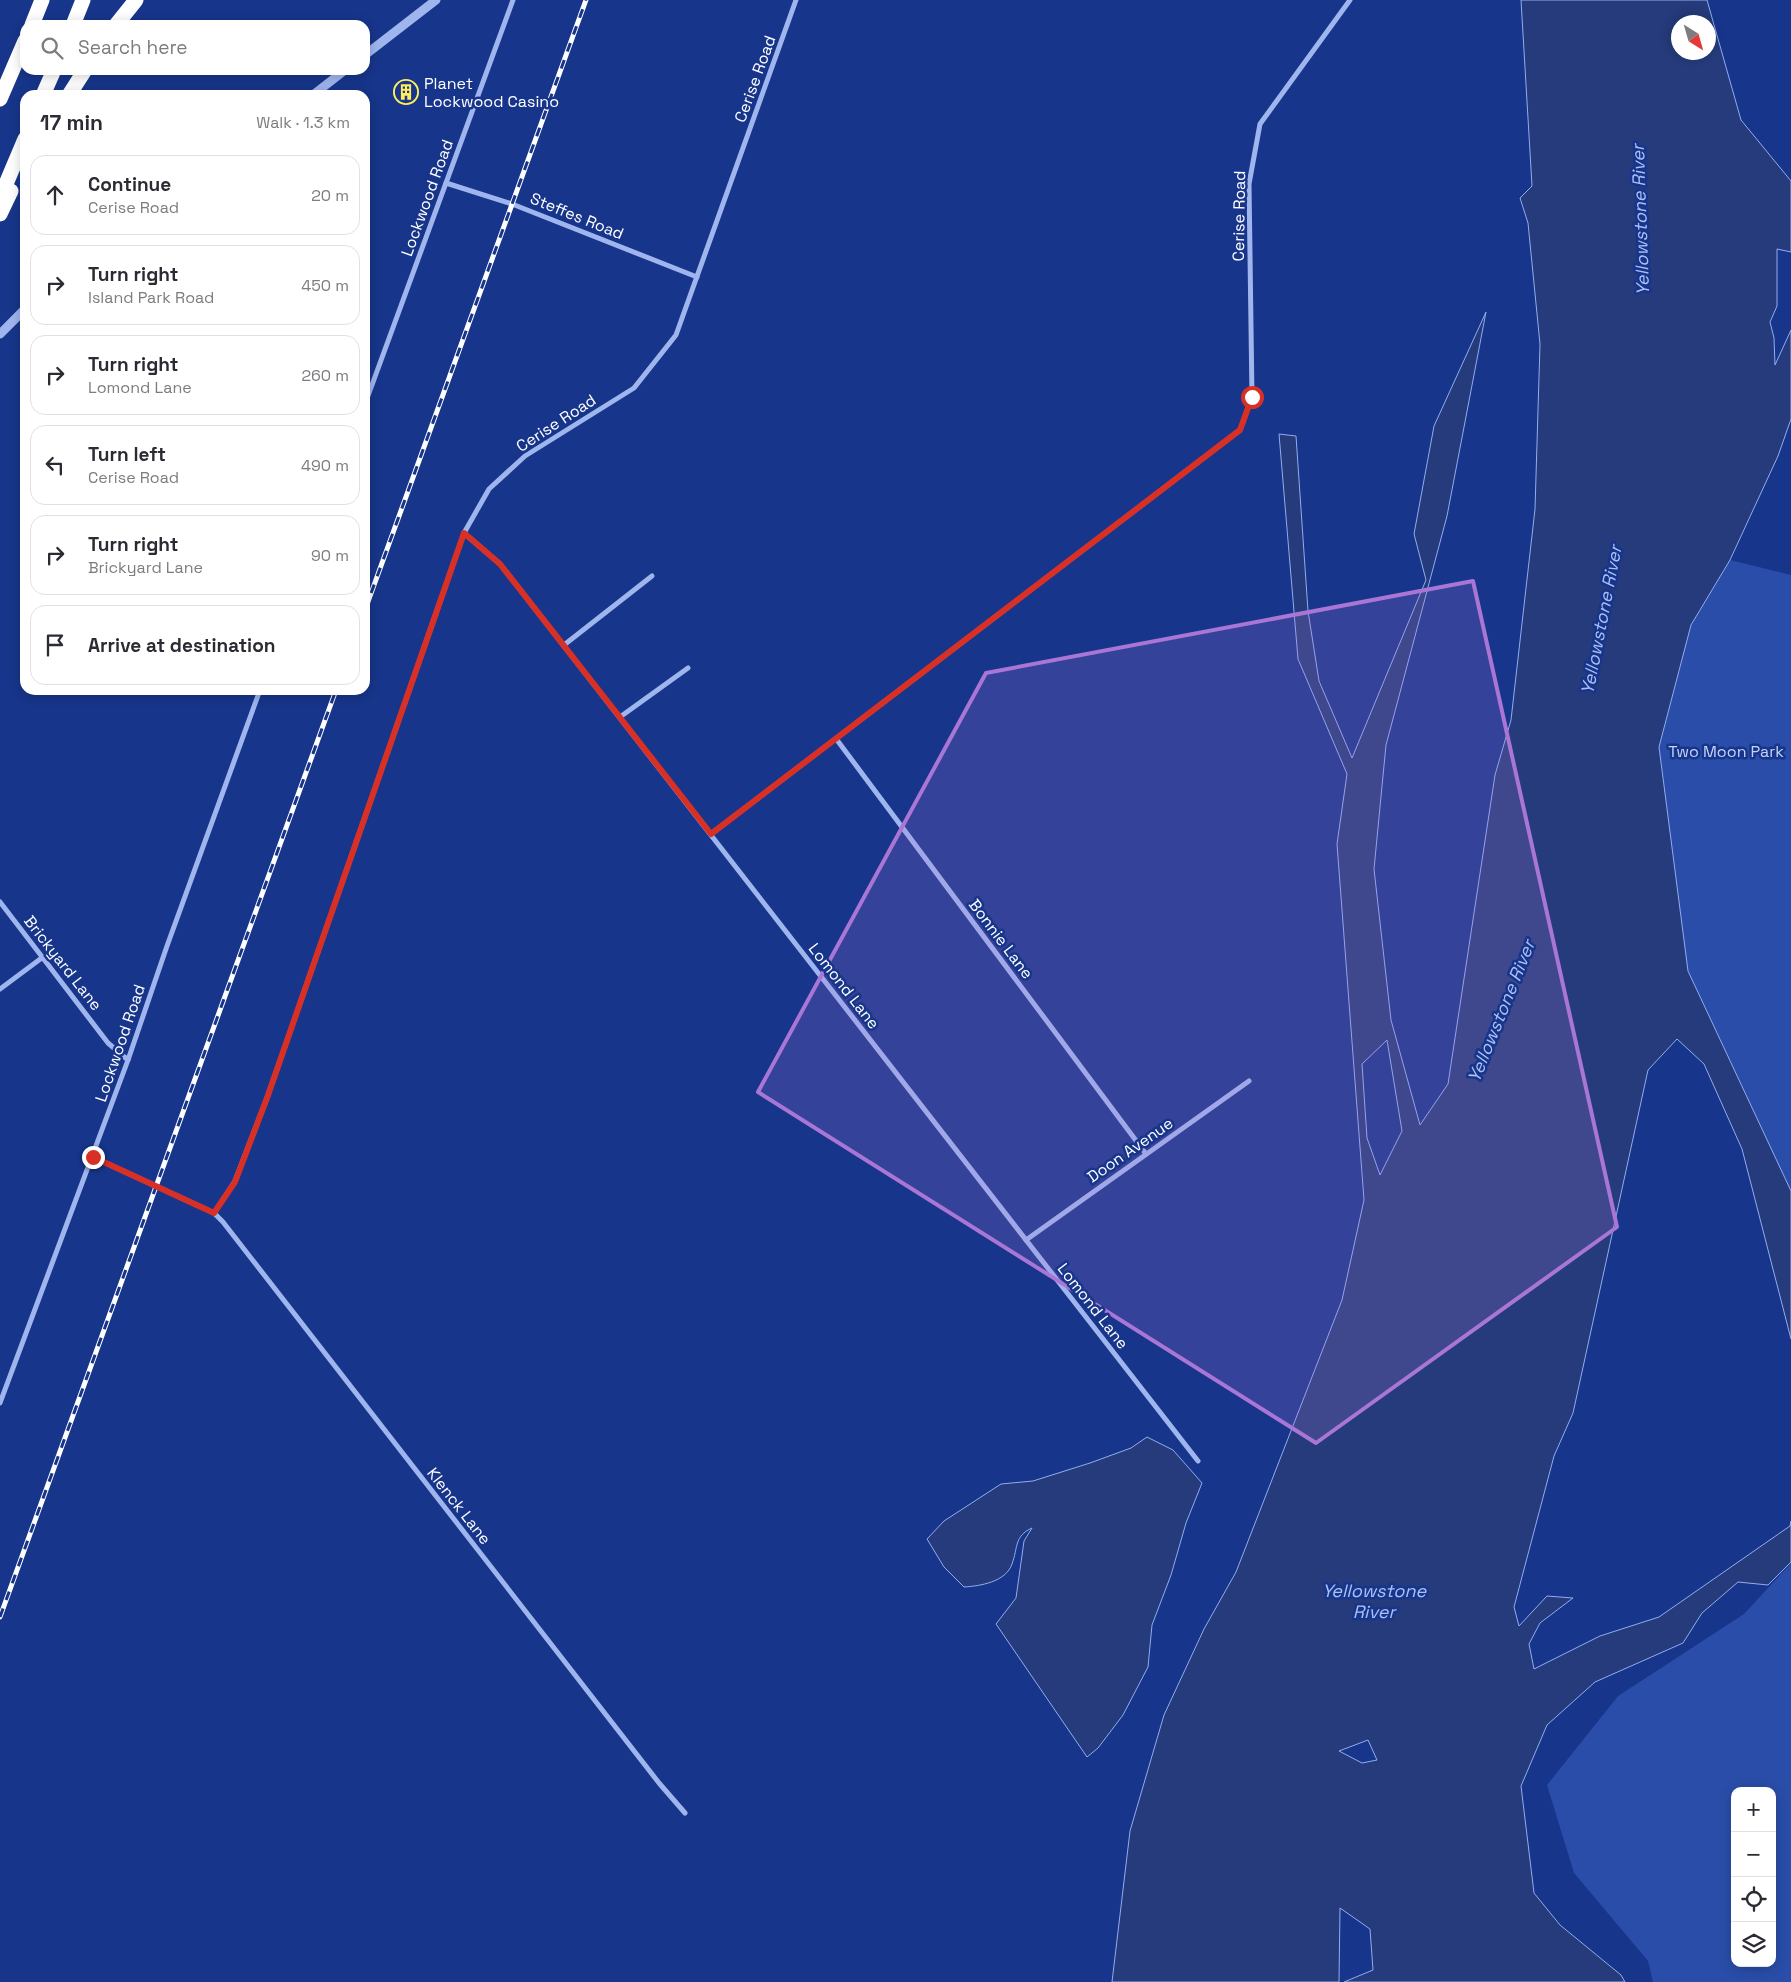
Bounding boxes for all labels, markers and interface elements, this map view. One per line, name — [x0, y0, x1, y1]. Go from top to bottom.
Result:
north arrow — [1671, 15, 1716, 60]
search box — [20, 20, 370, 75]
street label: Cerise Road — [730, 33, 780, 125]
icon: search — [38, 34, 66, 62]
text: Search here — [78, 35, 188, 60]
place label: Planet Lockwood Casino — [424, 73, 559, 112]
building icon: Planet Lockwood Casino — [393, 79, 419, 105]
text: 17 min — [40, 109, 103, 136]
text: Walk · 1.3 km — [256, 112, 350, 133]
street label: Lockwood Road — [396, 137, 458, 259]
water label: Yellowstone River — [1626, 142, 1654, 296]
street label: Cerise Road — [1228, 170, 1250, 262]
text: Continue — [88, 172, 171, 197]
icon: ahead — [41, 181, 69, 209]
text: 20 m — [311, 185, 349, 206]
street label: Steffes Road — [527, 188, 627, 244]
text: Cerise Road — [88, 197, 179, 218]
text: Turn right — [88, 262, 178, 287]
icon: right — [41, 271, 69, 299]
text: 450 m — [301, 275, 349, 296]
text: Island Park Road — [88, 287, 214, 308]
text: Turn right — [88, 352, 178, 377]
icon: right — [41, 361, 69, 389]
text: 260 m — [301, 365, 349, 386]
text: Lomond Lane — [88, 377, 192, 398]
route start — [1241, 386, 1264, 409]
street label: Cerise Road — [512, 389, 600, 457]
text: Turn left — [88, 442, 166, 467]
icon: left — [41, 451, 69, 479]
text: 490 m — [301, 455, 349, 476]
text: Cerise Road — [88, 467, 179, 488]
text: Turn right — [88, 532, 178, 557]
icon: right — [41, 541, 69, 569]
water label: Yellowstone River — [1575, 541, 1627, 697]
text: 90 m — [311, 545, 349, 566]
text: Brickyard Lane — [88, 557, 203, 578]
icon: arrive — [41, 631, 69, 659]
text: Arrive at destination — [88, 633, 276, 658]
park label: Two Moon Park — [1668, 741, 1784, 762]
street label: Bonnie Lane — [964, 895, 1038, 983]
street label: Brickyard Lane — [19, 911, 107, 1015]
water label: Yellowstone River — [1462, 934, 1541, 1085]
street label: Lomond Lane — [804, 939, 884, 1033]
street label: Lockwood Road — [90, 981, 150, 1105]
street label: Doon Avenue — [1083, 1113, 1177, 1187]
route end — [82, 1146, 105, 1169]
street label: Lomond Lane — [1053, 1259, 1133, 1353]
street label: Klenck Lane — [422, 1463, 496, 1549]
water label: Yellowstone River — [1322, 1579, 1427, 1623]
map controls — [1731, 1787, 1776, 1967]
button: + — [1731, 1787, 1776, 1832]
button: − — [1731, 1832, 1776, 1877]
button: locate — [1731, 1877, 1776, 1922]
button: layers — [1731, 1922, 1776, 1967]

